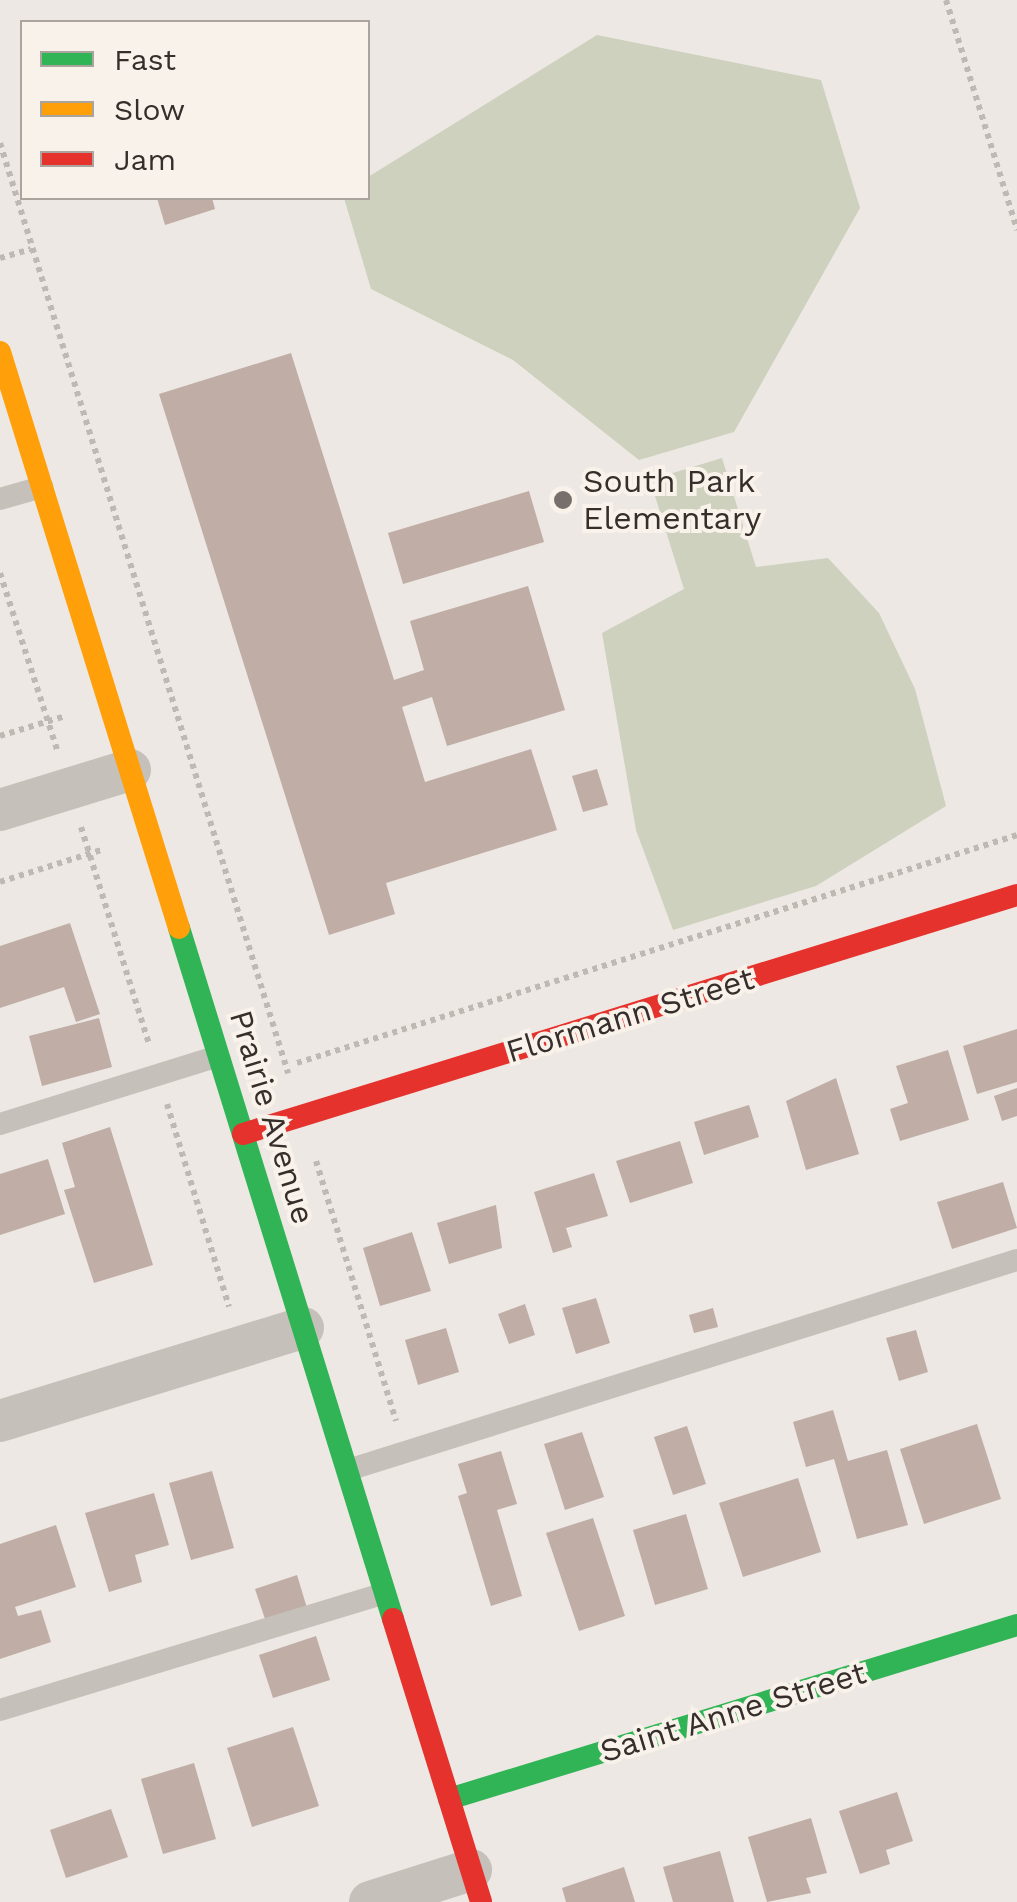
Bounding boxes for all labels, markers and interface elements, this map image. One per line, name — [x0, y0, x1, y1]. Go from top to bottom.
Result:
legend — [20, 20, 370, 200]
text: Fast — [114, 42, 176, 77]
text: Slow — [114, 92, 185, 127]
text: Jam — [114, 142, 176, 177]
place label: South Park Elementary — [583, 463, 761, 538]
marker: South Park Elementary — [552, 489, 574, 511]
street label: Flormann Street — [501, 959, 759, 1071]
street label: Prairie Avenue — [221, 1005, 323, 1229]
street label: Saint Anne Street — [595, 1653, 871, 1771]

